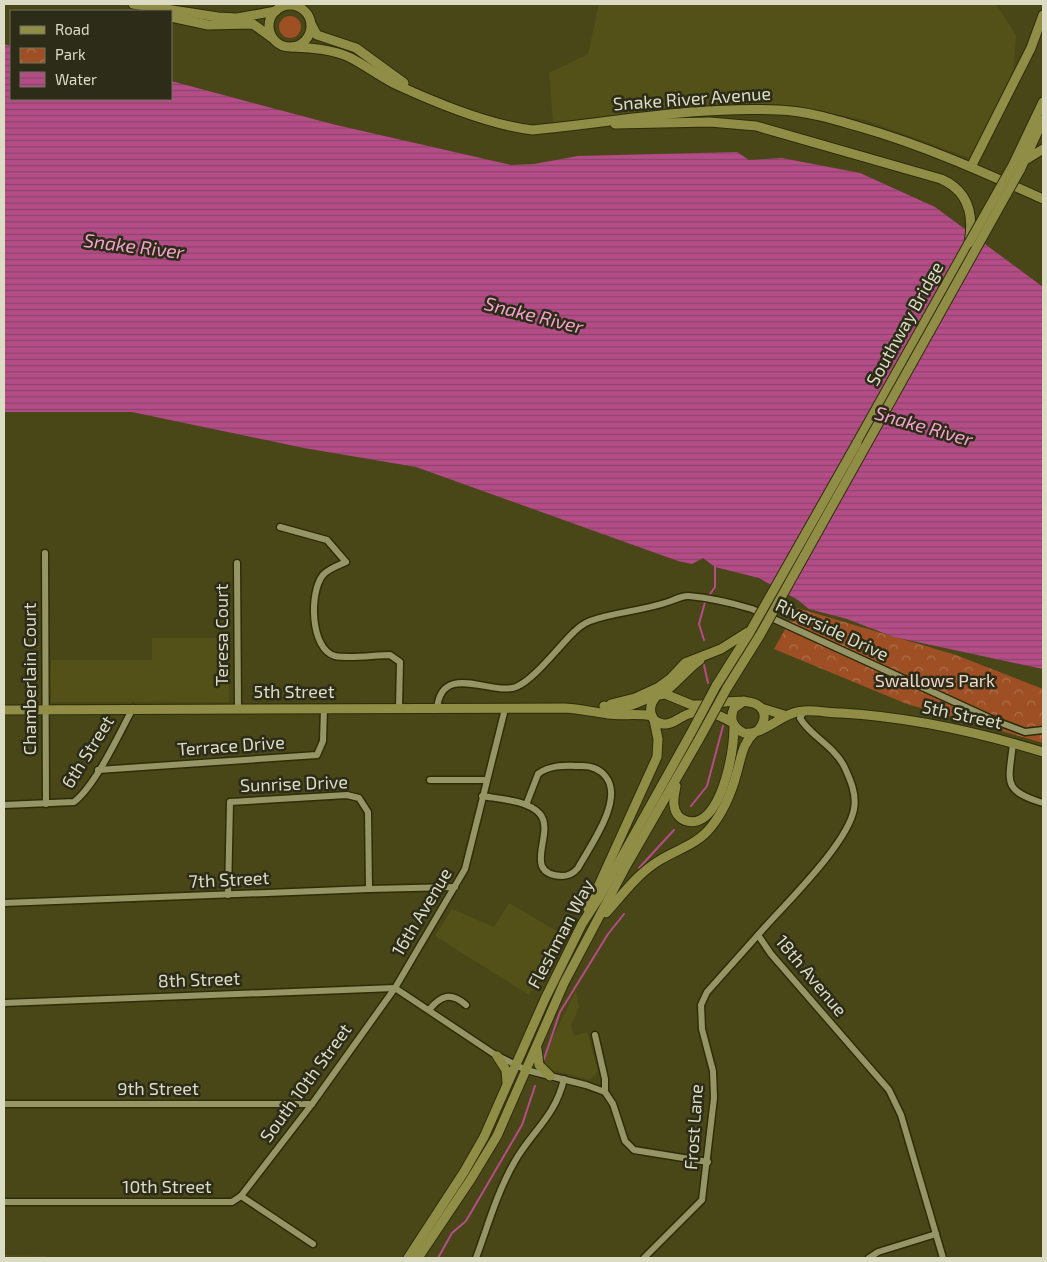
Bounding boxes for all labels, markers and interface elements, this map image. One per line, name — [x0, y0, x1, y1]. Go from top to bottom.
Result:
legend — [10, 10, 172, 100]
text: Road — [55, 20, 90, 38]
text: Park — [55, 45, 86, 63]
text: Water — [55, 70, 97, 88]
street label: Snake River Avenue — [612, 82, 772, 115]
water label: Snake River — [83, 228, 186, 263]
street label: Southway Bridge — [861, 258, 947, 389]
water label: Snake River — [482, 291, 586, 338]
water label: Snake River — [872, 401, 976, 451]
street label: Teresa Court — [210, 584, 232, 686]
street label: Riverside Drive — [772, 593, 892, 665]
street label: Chamberlain Court — [18, 603, 40, 755]
park label: Swallows Park — [875, 669, 995, 691]
street label: 5th Street — [254, 680, 335, 702]
street label: 5th Street — [920, 695, 1004, 733]
street label: 6th Street — [56, 711, 118, 792]
street label: Terrace Drive — [177, 730, 285, 760]
street label: Sunrise Drive — [240, 770, 348, 796]
street label: 16th Avenue — [386, 864, 456, 959]
street label: 7th Street — [188, 866, 270, 892]
street label: Fleshman Way — [522, 875, 598, 992]
street label: 18th Avenue — [771, 930, 852, 1020]
street label: 8th Street — [157, 967, 241, 991]
street label: South 10th Street — [255, 1019, 356, 1146]
street label: 9th Street — [117, 1077, 199, 1099]
street label: Frost Lane — [679, 1083, 707, 1171]
street label: 10th Street — [122, 1175, 212, 1197]

